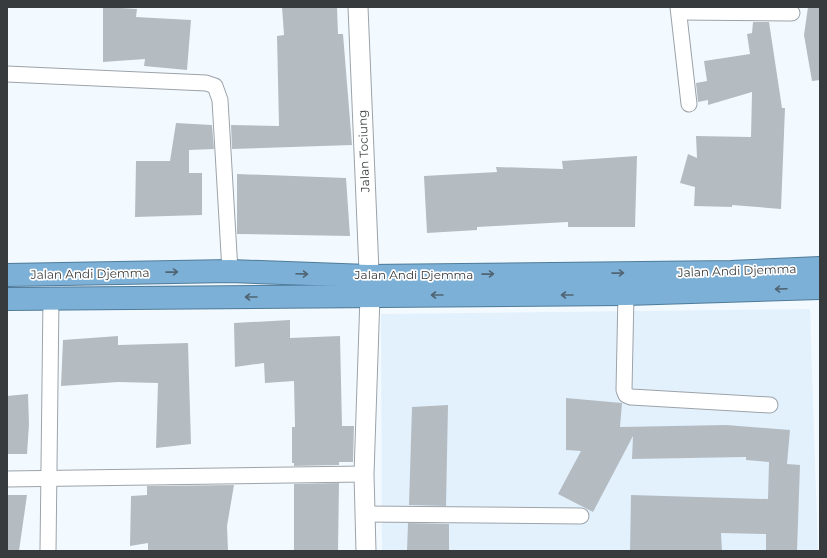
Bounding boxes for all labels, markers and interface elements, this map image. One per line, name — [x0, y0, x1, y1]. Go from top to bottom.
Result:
street label: Jalan Tociung — [355, 109, 372, 194]
street label: Jalan Andi Djemma — [676, 261, 797, 280]
street label: Jalan Andi Djemma — [29, 265, 150, 282]
street label: Jalan Andi Djemma — [354, 267, 473, 282]
one-way arrow — [165, 268, 178, 276]
one-way arrow — [611, 269, 624, 277]
one-way arrow — [295, 270, 308, 277]
one-way arrow — [481, 271, 494, 278]
one-way arrow — [775, 286, 788, 293]
one-way arrow — [431, 291, 444, 299]
one-way arrow — [561, 291, 574, 299]
one-way arrow — [245, 293, 258, 301]

